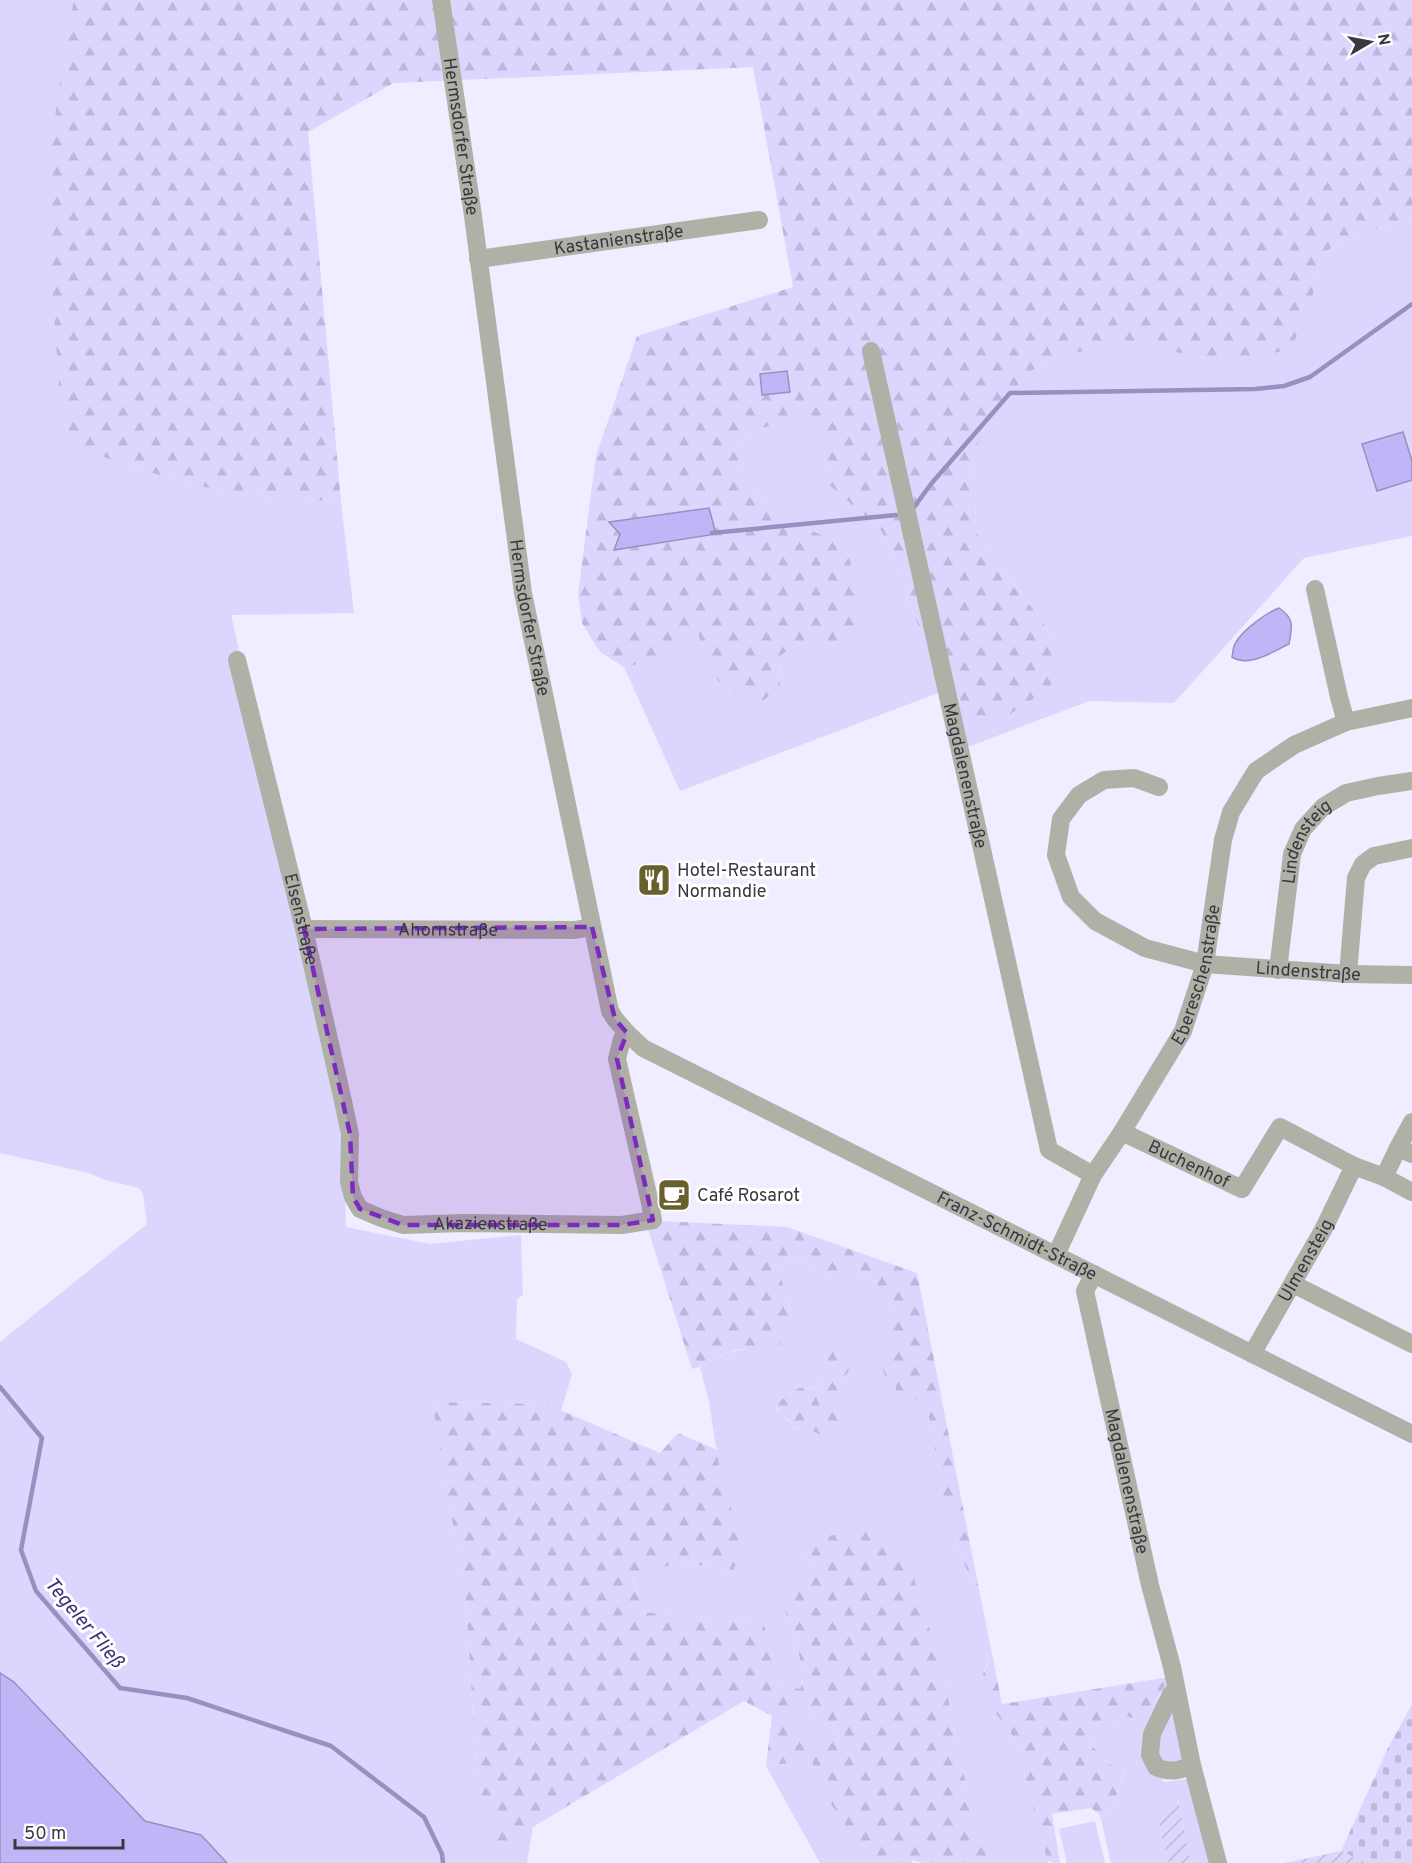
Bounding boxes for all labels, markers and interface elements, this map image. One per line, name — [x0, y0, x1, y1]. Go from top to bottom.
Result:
north arrow — [1340, 12, 1400, 72]
text: N — [1372, 32, 1394, 47]
street label: Hermsdorfer Straße — [437, 56, 483, 217]
street label: Kastanienstraße — [553, 221, 685, 261]
street label: Hermsdorfer Straße — [503, 538, 554, 698]
street label: Magdalenenstraße — [937, 701, 991, 851]
street label: Lindensteig — [1278, 795, 1336, 885]
place label: Hotel-Restaurant Normandie — [677, 860, 816, 904]
restaurant icon: Hotel-Restaurant Normandie — [636, 862, 672, 898]
street label: Elsenstraße — [278, 871, 322, 968]
street label: Ebereschenstraße — [1167, 903, 1226, 1050]
street label: Ahornstraße — [398, 919, 498, 943]
street label: Lindenstraße — [1255, 958, 1361, 987]
street label: Buchenhof — [1144, 1136, 1233, 1194]
cafe icon: Café Rosarot — [656, 1177, 692, 1213]
place label: Café Rosarot — [697, 1185, 800, 1208]
street label: Franz-Schmidt-Straße — [932, 1187, 1100, 1287]
street label: Akazienstraße — [433, 1213, 548, 1237]
street label: Ulmensteig — [1274, 1216, 1340, 1307]
street label: Magdalenenstraße — [1098, 1407, 1153, 1556]
water label: Tegeler Fließ — [38, 1572, 130, 1675]
scale bar — [15, 1812, 123, 1850]
text: 50 m — [24, 1823, 66, 1846]

